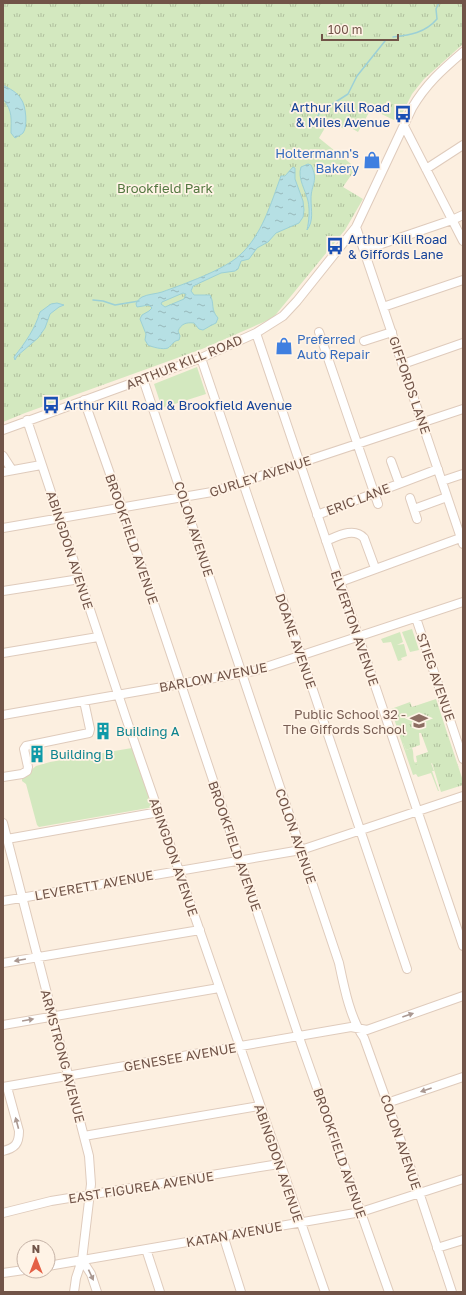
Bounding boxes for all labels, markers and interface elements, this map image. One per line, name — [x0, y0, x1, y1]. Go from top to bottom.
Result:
scale bar — [322, 16, 398, 42]
text: 100 m — [328, 22, 362, 37]
place label: Arthur Kill Road & Miles Avenue — [291, 99, 390, 130]
bus stop icon: Arthur Kill Road & Miles Avenue — [393, 104, 413, 124]
place label: Holtermann's Bakery — [275, 145, 360, 176]
shop icon: Holtermann's Bakery — [362, 150, 382, 170]
park label: Brookfield Park — [117, 180, 214, 196]
place label: Arthur Kill Road & Giffords Lane — [348, 231, 447, 262]
bus stop icon: Arthur Kill Road & Giffords Lane — [325, 236, 345, 256]
street label: ARTHUR KILL ROAD — [123, 331, 245, 393]
place label: Preferred Auto Repair — [297, 331, 370, 362]
street label: GIFFORDS LANE — [386, 334, 434, 436]
shop icon: Preferred Auto Repair — [274, 336, 294, 356]
bus stop icon: Arthur Kill Road & Brookfield Avenue — [41, 395, 61, 415]
place label: Arthur Kill Road & Brookfield Avenue — [64, 397, 292, 413]
street label: GURLEY AVENUE — [207, 452, 313, 500]
street label: BROOKFIELD AVENUE — [102, 472, 162, 606]
street label: COLON AVENUE — [171, 479, 217, 579]
street label: ERIC LANE — [324, 479, 392, 519]
street label: ABINGDON AVENUE — [43, 489, 97, 611]
street label: ELVERTON AVENUE — [328, 568, 382, 688]
street label: DOANE AVENUE — [272, 591, 320, 691]
street label: STIEG AVENUE — [413, 631, 459, 723]
street label: BARLOW AVENUE — [158, 659, 268, 695]
place label: Public School 32 - The Giffords School — [283, 706, 406, 737]
school or university icon: Public School 32 - The Giffords School — [409, 711, 429, 731]
building icon: Building A — [93, 721, 113, 741]
place label: Building A — [116, 723, 180, 739]
building icon: Building B — [27, 744, 47, 764]
place label: Building B — [50, 746, 114, 762]
street label: BROOKFIELD AVENUE — [205, 779, 265, 913]
street label: COLON AVENUE — [272, 786, 320, 886]
street label: ABINGDON AVENUE — [146, 796, 202, 918]
street label: LEVERETT AVENUE — [33, 867, 155, 903]
one-way arrow — [14, 958, 26, 964]
street label: ARMSTRONG AVENUE — [38, 988, 89, 1124]
one-way arrow — [402, 1012, 414, 1018]
one-way arrow — [22, 1017, 34, 1023]
street label: GENESEE AVENUE — [123, 1039, 237, 1075]
street label: BROOKFIELD AVENUE — [310, 1086, 370, 1220]
one-way arrow — [420, 1087, 432, 1093]
street label: COLON AVENUE — [377, 1092, 425, 1192]
street label: ABINGDON AVENUE — [251, 1102, 307, 1224]
one-way arrow — [14, 1117, 20, 1129]
street label: EAST FIGUREA AVENUE — [67, 1168, 215, 1206]
street label: KATAN AVENUE — [185, 1218, 283, 1250]
north arrow — [16, 1239, 56, 1279]
text: N — [32, 1242, 40, 1255]
one-way arrow — [88, 1270, 94, 1281]

